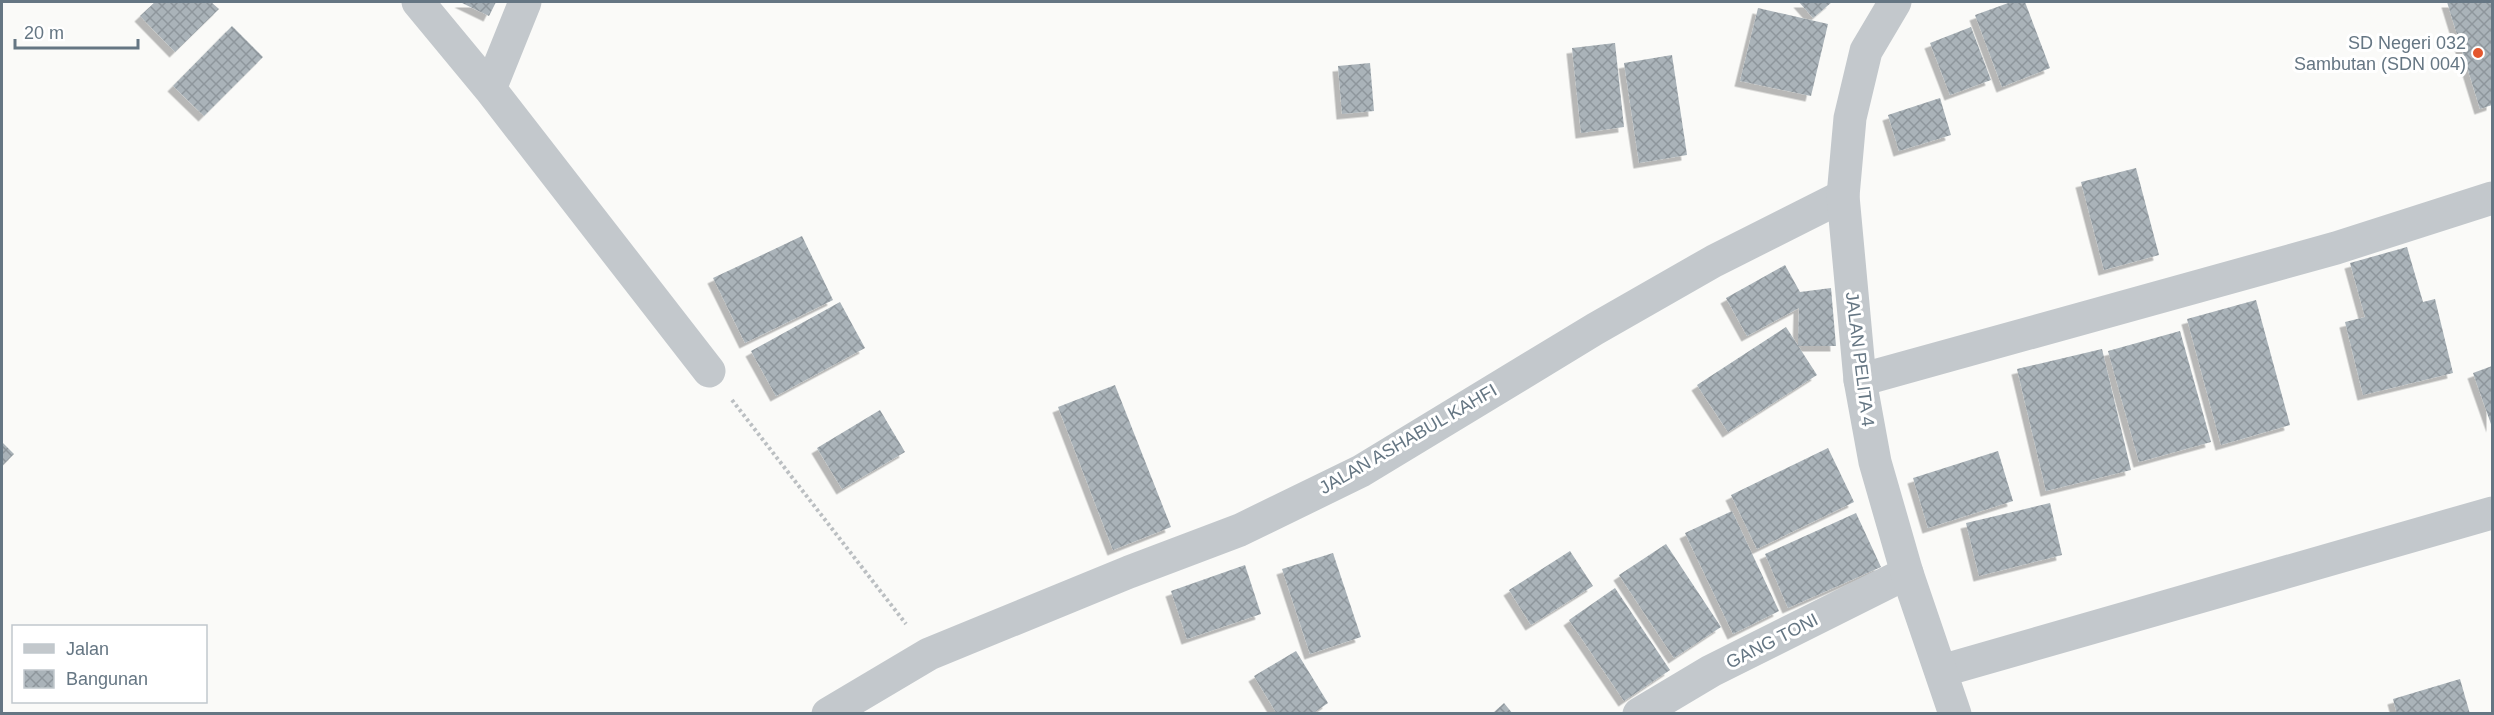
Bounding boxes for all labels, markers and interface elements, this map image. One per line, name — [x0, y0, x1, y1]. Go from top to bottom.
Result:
scale bar — [15, 12, 138, 50]
text: 20 m — [24, 23, 64, 43]
place label: SD Negeri 032 Sambutan (SDN 004) — [2294, 33, 2466, 74]
marker: SD Negeri 032 Sambutan (SDN 004) — [2471, 46, 2485, 60]
street label: JALAN PELITA 4 — [1842, 290, 1878, 428]
street label: JALAN ASHABUL KAHFI — [1316, 380, 1500, 498]
street label: GANG TONI — [1723, 609, 1821, 673]
legend — [12, 625, 207, 703]
text: Jalan — [66, 639, 109, 659]
text: Bangunan — [66, 669, 148, 689]

